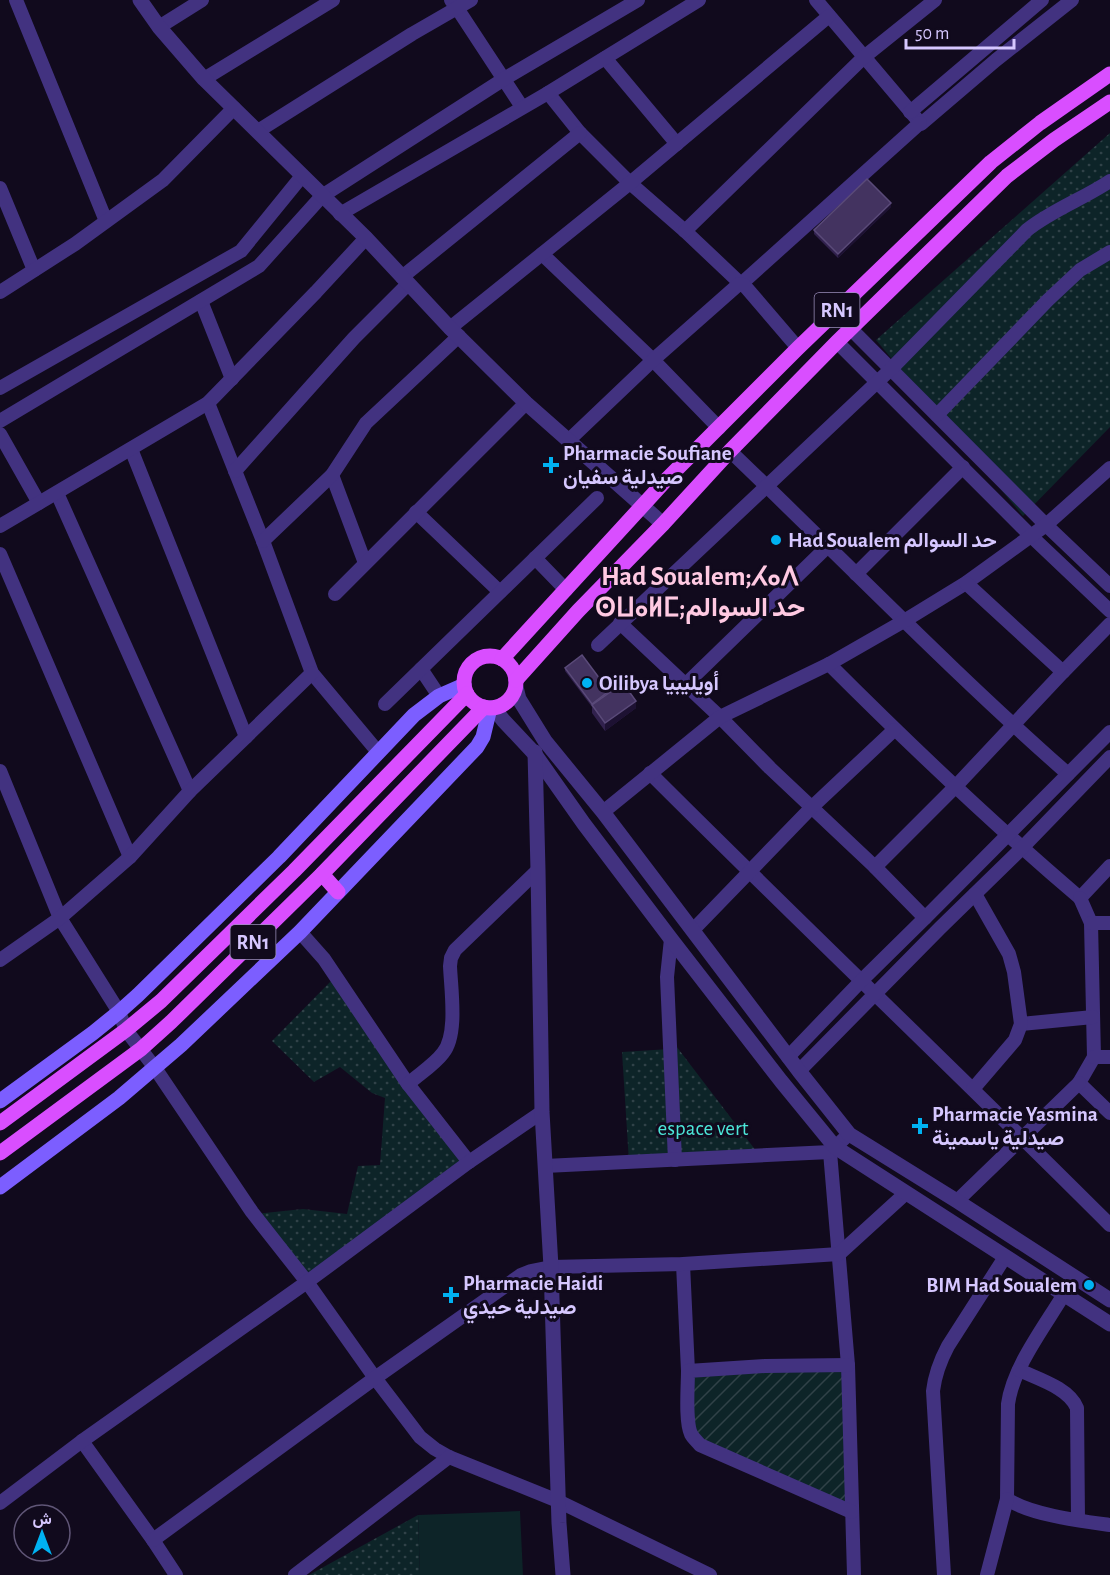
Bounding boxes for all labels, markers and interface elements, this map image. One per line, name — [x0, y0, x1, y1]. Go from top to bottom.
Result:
scale bar — [906, 12, 1014, 50]
text: 50 m — [915, 25, 949, 43]
road number: RN1 — [814, 293, 860, 327]
place label: Pharmacie Soufiane صيدلية سفيان — [563, 443, 732, 489]
marker: Pharmacie Soufiane صيدلية سفيان — [544, 458, 558, 472]
place label: Had Soualem حد السوالم — [788, 530, 997, 554]
marker: Had Soualem حد السوالم — [769, 533, 783, 547]
district label: Had Soualem;ⵃⴰⴷ ⵙⵡⴰⵍⵎ;حد السوالم — [595, 563, 805, 624]
place label: Oilibya أويليبيا — [599, 670, 719, 696]
marker: Oilibya أويليبيا — [580, 676, 594, 690]
road number: RN1 — [230, 925, 276, 959]
place label: Pharmacie Yasmina صيدلية ياسمينة — [932, 1104, 1098, 1150]
park label: espace vert — [658, 1118, 749, 1139]
marker: Pharmacie Yasmina صيدلية ياسمينة — [913, 1119, 927, 1133]
place label: Pharmacie Haidi صيدلية حيدي — [463, 1273, 603, 1324]
place label: BIM Had Soualem — [926, 1275, 1077, 1296]
marker: BIM Had Soualem — [1082, 1278, 1096, 1292]
marker: Pharmacie Haidi صيدلية حيدي — [444, 1288, 458, 1302]
north arrow — [12, 1503, 72, 1563]
text: ش — [32, 1511, 52, 1528]

